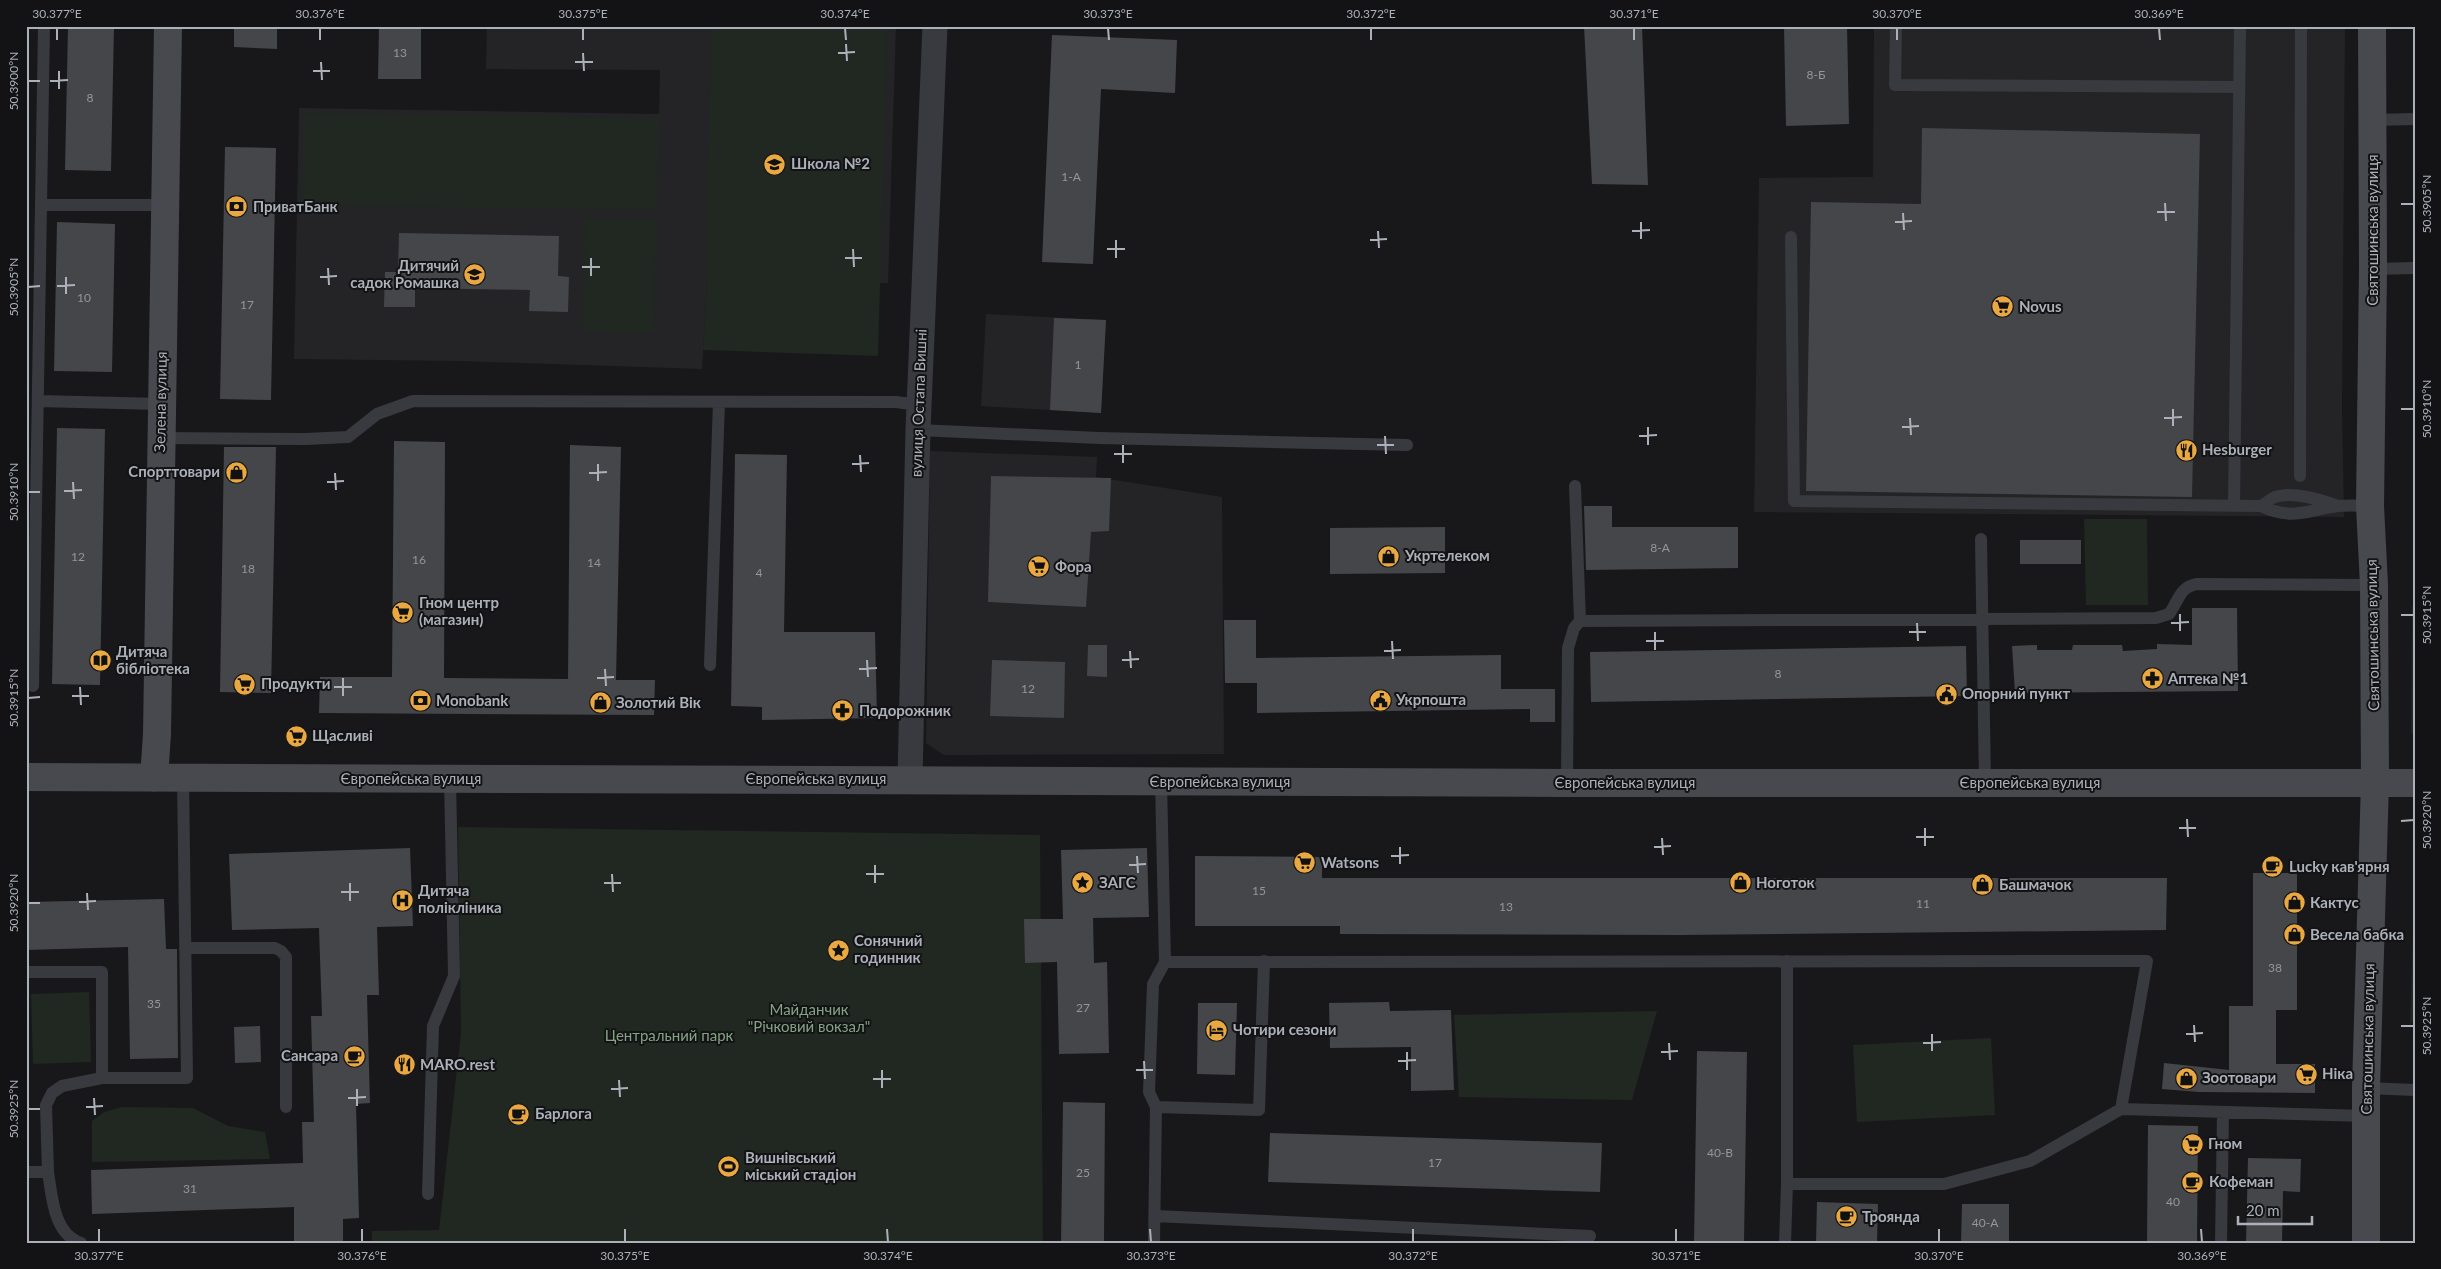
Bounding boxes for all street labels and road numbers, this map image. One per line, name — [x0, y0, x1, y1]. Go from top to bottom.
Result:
street label: Святошинська вулиця — [2363, 154, 2381, 306]
street label: вулиця Остапа Вишні — [906, 329, 930, 477]
street label: Зелена вулиця — [150, 351, 170, 453]
street label: Святошинська вулиця — [2362, 559, 2382, 711]
street label: Європейська вулиця — [341, 769, 481, 787]
street label: Європейська вулиця — [746, 769, 886, 787]
street label: Європейська вулиця — [1150, 772, 1290, 790]
street label: Європейська вулиця — [1555, 773, 1695, 791]
street label: Європейська вулиця — [1960, 773, 2100, 791]
street label: Святошинська вулиця — [2357, 963, 2377, 1115]

